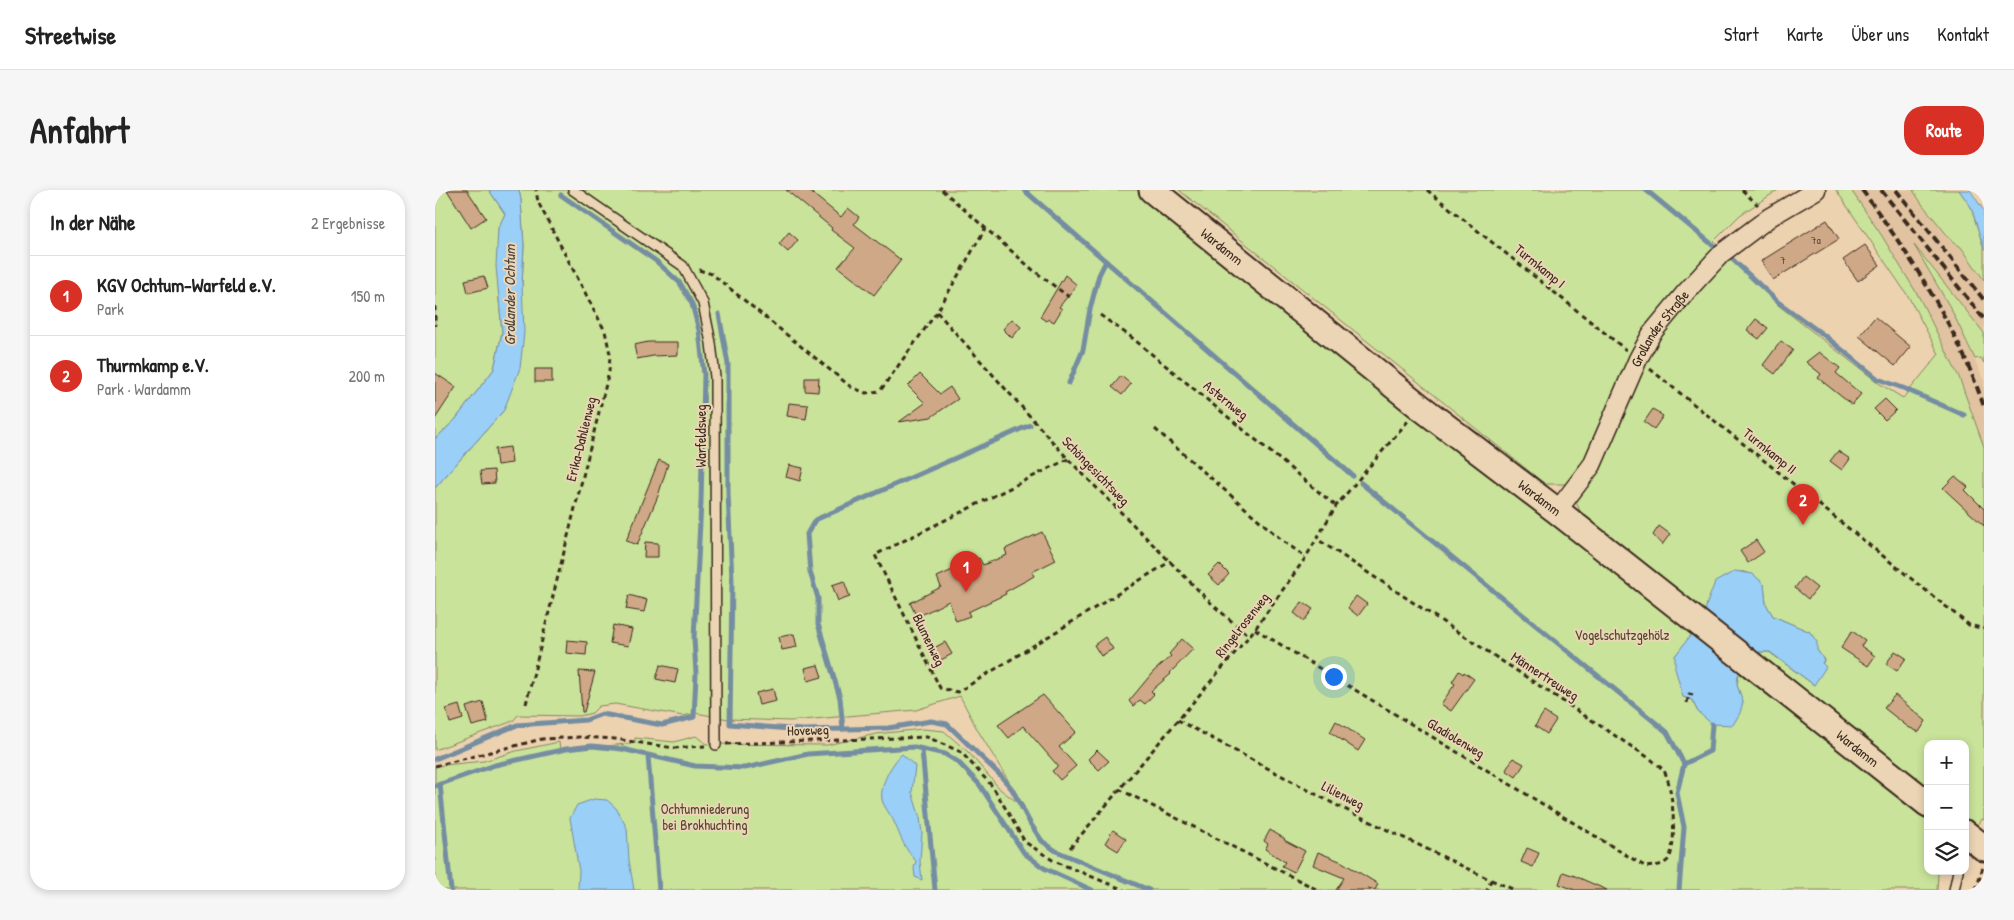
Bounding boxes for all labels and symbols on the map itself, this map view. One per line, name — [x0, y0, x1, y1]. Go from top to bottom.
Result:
street label: Wardamm — [1197, 223, 1248, 269]
house number: 7a — [1811, 233, 1822, 247]
street label: Turmkamp I — [1510, 239, 1570, 293]
water label: Grollander Ochtum — [499, 244, 520, 346]
house number: 7 — [1780, 253, 1786, 267]
street label: Grollander Straße — [1626, 285, 1693, 370]
street label: Asternweg — [1199, 376, 1253, 424]
street label: Erika-Dahlienweg — [561, 395, 601, 483]
street label: Warfeldsweg — [691, 405, 711, 467]
street label: Turmkamp II — [1739, 423, 1801, 479]
street label: Schöngesichtsweg — [1058, 432, 1134, 510]
street label: Wardamm — [1514, 475, 1565, 520]
pin: 2 — [1787, 484, 1819, 525]
pin: 1 — [950, 551, 982, 592]
street label: Ringelrosenweg — [1210, 588, 1274, 662]
street label: Blumenweg — [908, 610, 950, 670]
park label: Vogelschutzgehölz — [1574, 625, 1670, 645]
street label: Männertreuweg — [1507, 647, 1583, 705]
your location — [1321, 664, 1347, 690]
street label: Gladiolenweg — [1423, 713, 1489, 763]
street label: Hoveweg — [787, 719, 829, 741]
street label: Wardamm — [1833, 725, 1883, 771]
street label: Lilienweg — [1318, 776, 1368, 814]
park label: Ochtumniederung bei Brokhuchting — [661, 799, 749, 835]

